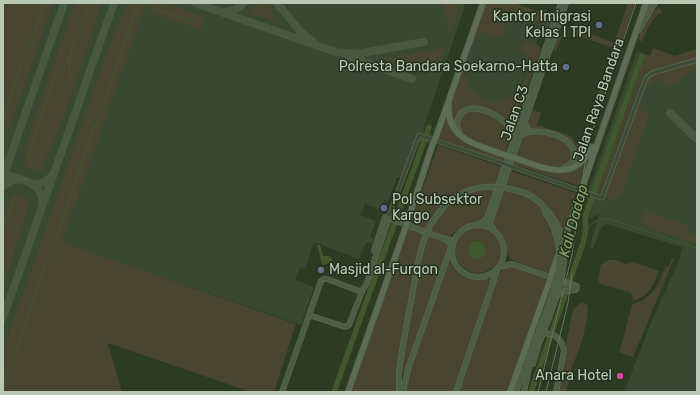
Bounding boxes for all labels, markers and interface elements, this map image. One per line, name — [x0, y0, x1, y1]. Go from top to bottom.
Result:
place label: Kantor Imigrasi Kelas I TPI — [493, 9, 591, 42]
marker: Kantor Imigrasi Kelas I TPI — [594, 20, 604, 30]
street label: Jalan Raya Bandara — [570, 36, 628, 164]
place label: Polresta Bandara Soekarno-Hatta — [339, 59, 558, 75]
marker: Polresta Bandara Soekarno-Hatta — [561, 62, 571, 72]
street label: Jalan C3 — [498, 83, 532, 143]
water label: Kali Dadap — [556, 183, 592, 259]
place label: Pol Subsektor Kargo — [392, 192, 482, 224]
marker: Pol Subsektor Kargo — [379, 203, 389, 213]
place label: Masjid al-Furqon — [329, 262, 438, 278]
marker: Masjid al-Furqon — [316, 265, 326, 275]
place label: Anara Hotel — [535, 368, 612, 384]
marker: Anara Hotel — [615, 371, 625, 381]

